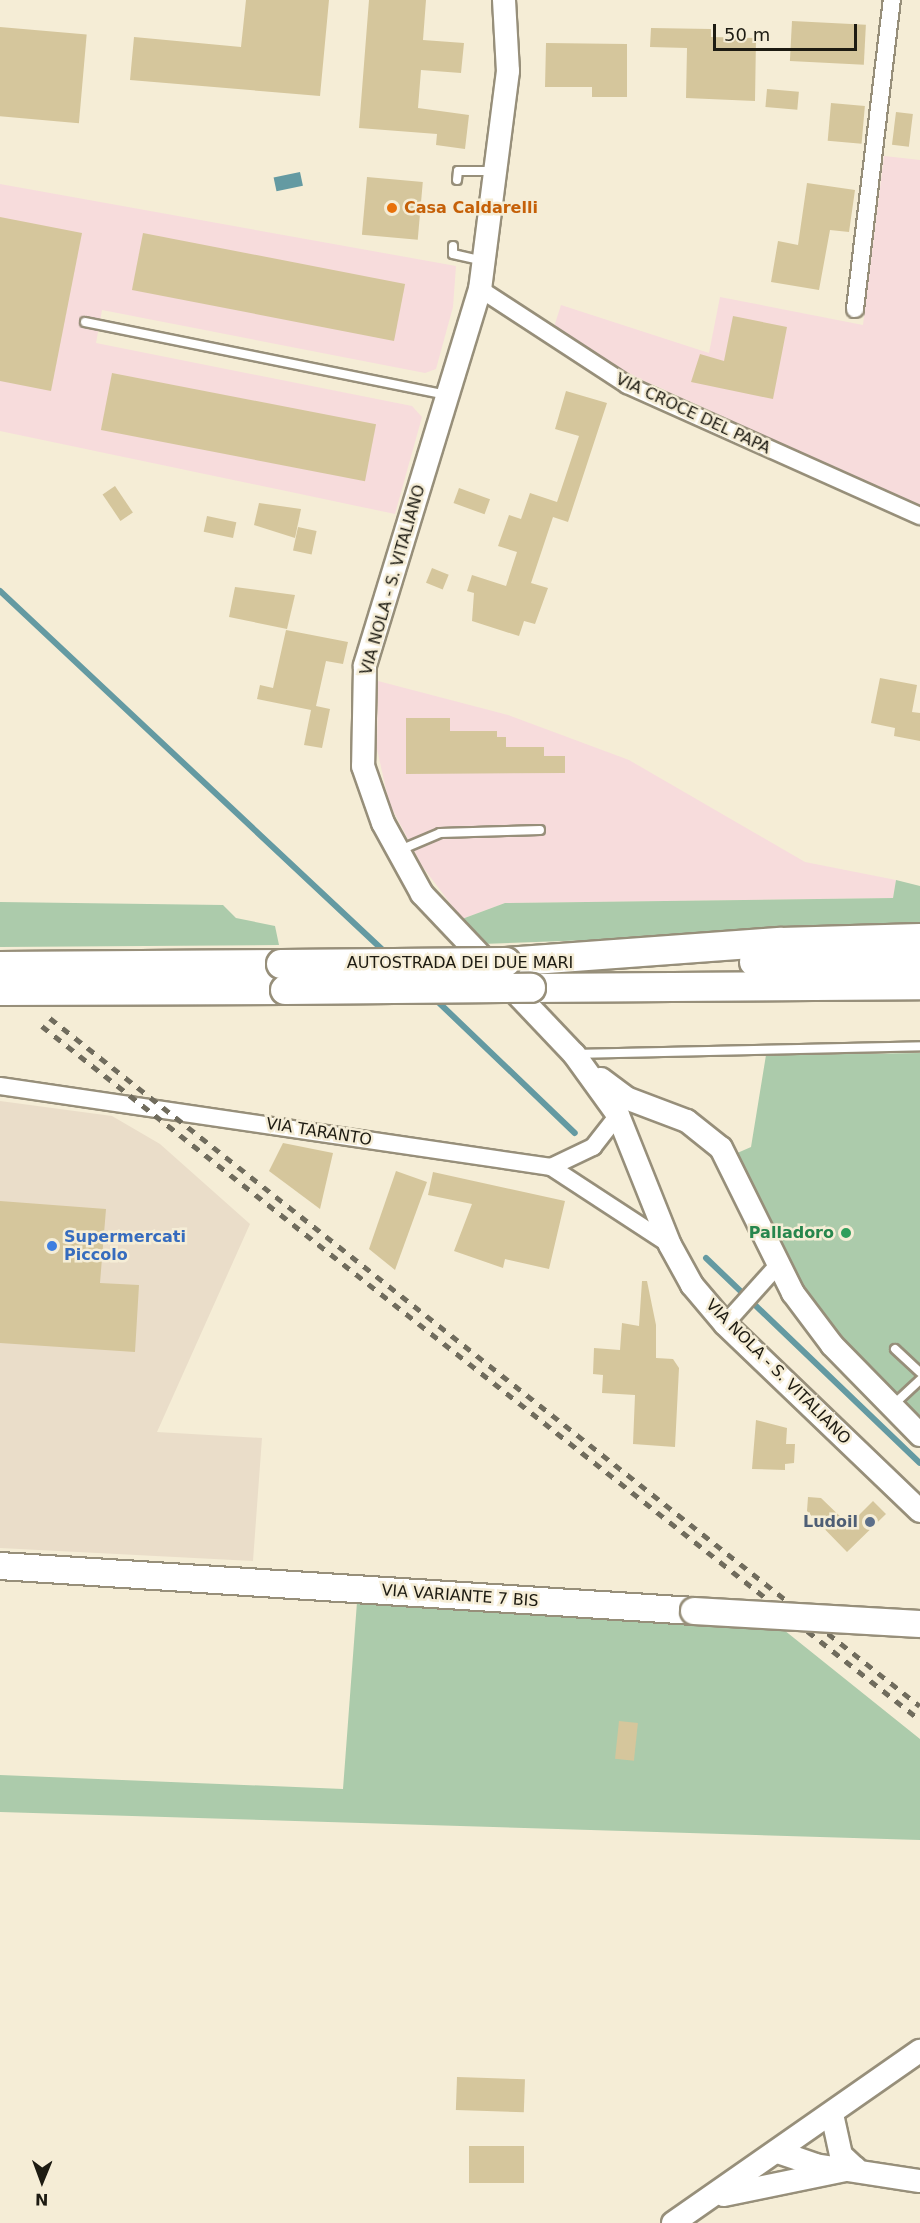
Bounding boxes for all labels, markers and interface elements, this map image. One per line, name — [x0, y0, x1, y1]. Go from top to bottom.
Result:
scale bar — [716, 12, 860, 50]
text: 50 m — [724, 24, 770, 45]
place label: Casa Caldarelli — [404, 198, 538, 218]
marker: Casa Caldarelli — [385, 201, 399, 215]
street label: VIA CROCE DEL PAPA — [613, 370, 773, 458]
street label: VIA NOLA - S. VITALIANO — [357, 483, 429, 677]
street label: AUTOSTRADA DEI DUE MARI — [347, 953, 573, 973]
street label: VIA TARANTO — [265, 1114, 373, 1150]
place label: Palladoro — [749, 1223, 834, 1243]
marker: Palladoro — [839, 1226, 853, 1240]
place label: Supermercati Piccolo — [64, 1227, 186, 1265]
marker: Supermercati Piccolo — [45, 1239, 59, 1253]
street label: VIA NOLA - S. VITALIANO — [702, 1296, 854, 1448]
place label: Ludoil — [803, 1512, 858, 1532]
marker: Ludoil — [863, 1515, 877, 1529]
street label: VIA VARIANTE 7 BIS — [381, 1581, 539, 1611]
north arrow — [12, 2151, 72, 2211]
text: N — [35, 2190, 49, 2209]

